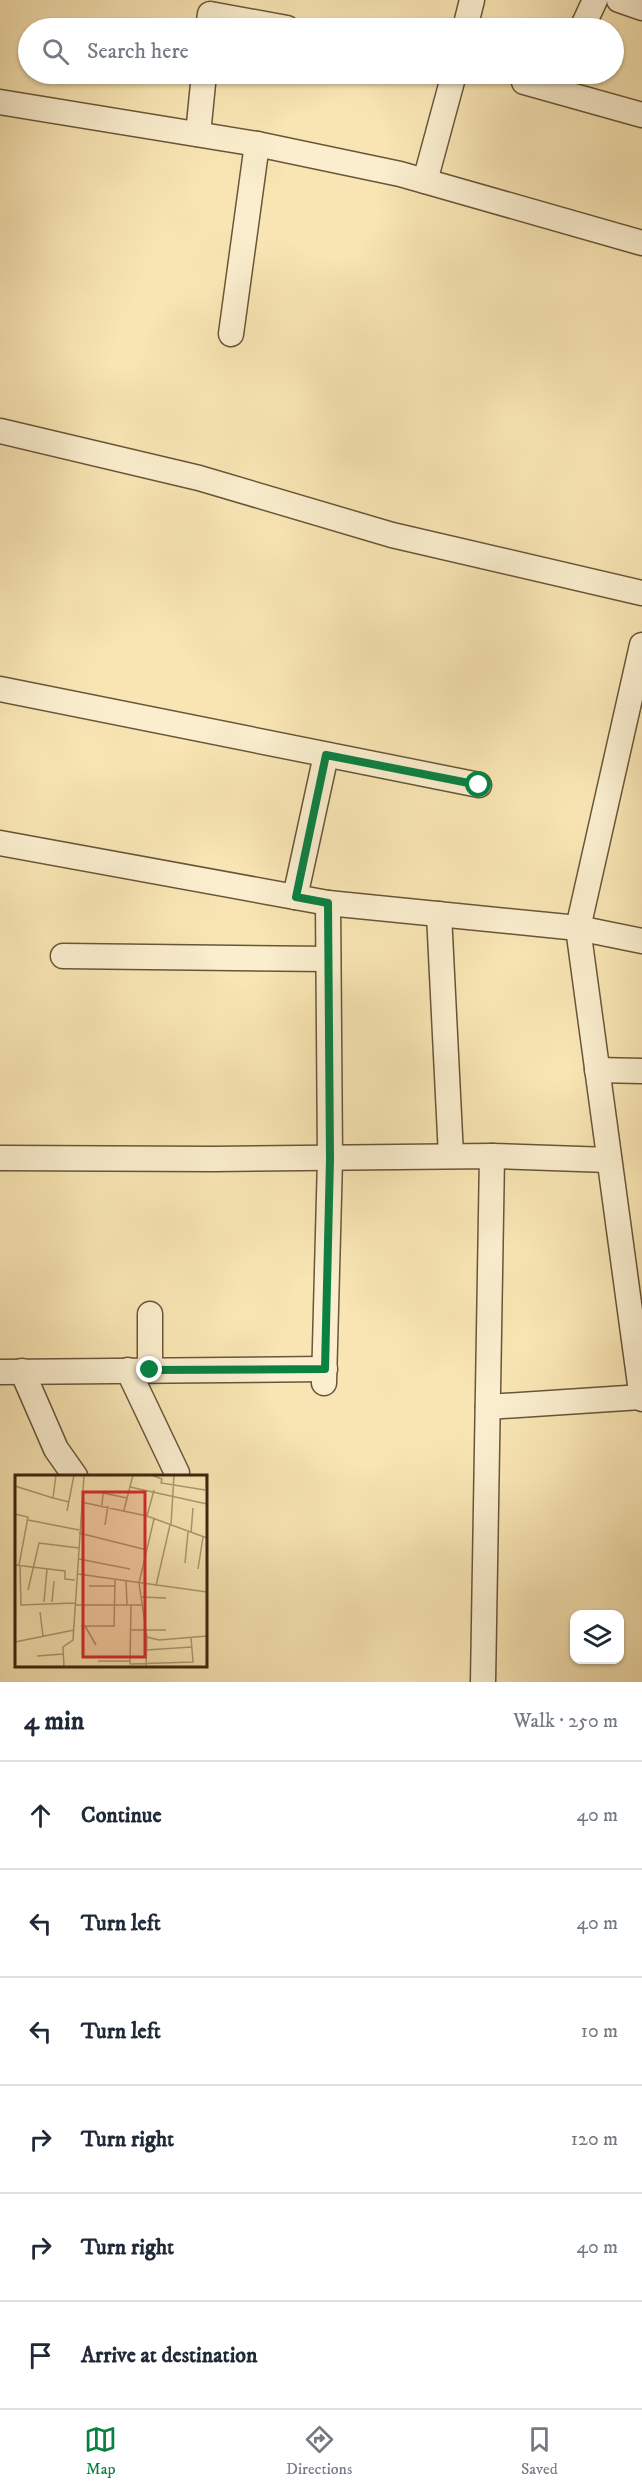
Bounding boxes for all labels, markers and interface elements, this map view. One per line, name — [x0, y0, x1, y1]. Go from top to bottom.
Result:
search box — [18, 18, 624, 84]
icon: search — [39, 35, 72, 68]
text: Search here — [87, 38, 189, 65]
route start — [465, 771, 491, 797]
route end — [136, 1356, 162, 1382]
inset map — [15, 1475, 207, 1667]
map controls — [570, 1610, 624, 1664]
button: layers — [570, 1610, 624, 1664]
text: 4 min — [24, 1705, 84, 1738]
text: Walk · 250 m — [513, 1709, 618, 1734]
icon: ahead — [24, 1799, 57, 1832]
text: Continue — [81, 1802, 162, 1829]
text: 40 m — [576, 1803, 618, 1828]
icon: left — [24, 1907, 57, 1940]
text: Turn left — [81, 1910, 161, 1937]
text: 40 m — [576, 1911, 618, 1936]
icon: left — [24, 2015, 57, 2048]
text: Turn left — [81, 2018, 161, 2045]
text: 10 m — [581, 2019, 618, 2044]
icon: right — [24, 2123, 57, 2156]
text: Turn right — [81, 2126, 174, 2153]
text: 120 m — [571, 2127, 618, 2152]
icon: right — [24, 2231, 57, 2264]
text: Turn right — [81, 2234, 174, 2261]
text: 40 m — [576, 2235, 618, 2260]
icon: arrive — [24, 2339, 57, 2372]
text: Arrive at destination — [81, 2342, 258, 2369]
tab: Map — [84, 2423, 117, 2479]
tab: Directions — [286, 2423, 352, 2479]
tab: Saved — [521, 2423, 558, 2479]

